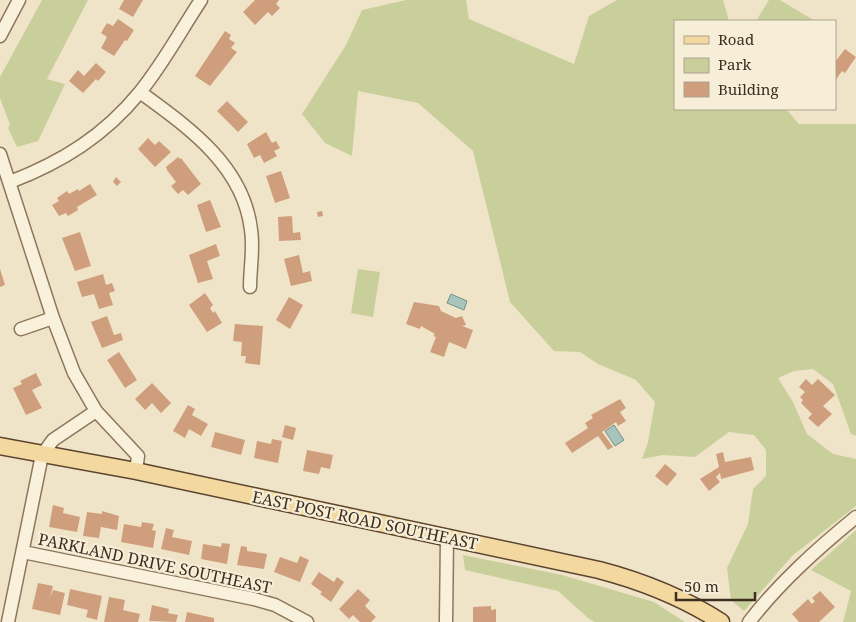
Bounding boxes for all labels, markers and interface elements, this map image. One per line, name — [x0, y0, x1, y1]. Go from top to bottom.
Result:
legend — [674, 20, 836, 110]
text: Road — [718, 29, 754, 49]
text: Park — [718, 54, 752, 74]
text: Building — [718, 79, 779, 99]
street label: EAST POST ROAD SOUTHEAST — [250, 485, 480, 555]
street label: PARKLAND DRIVE SOUTHEAST — [36, 527, 274, 599]
scale bar — [676, 570, 755, 602]
text: 50 m — [684, 576, 719, 596]

